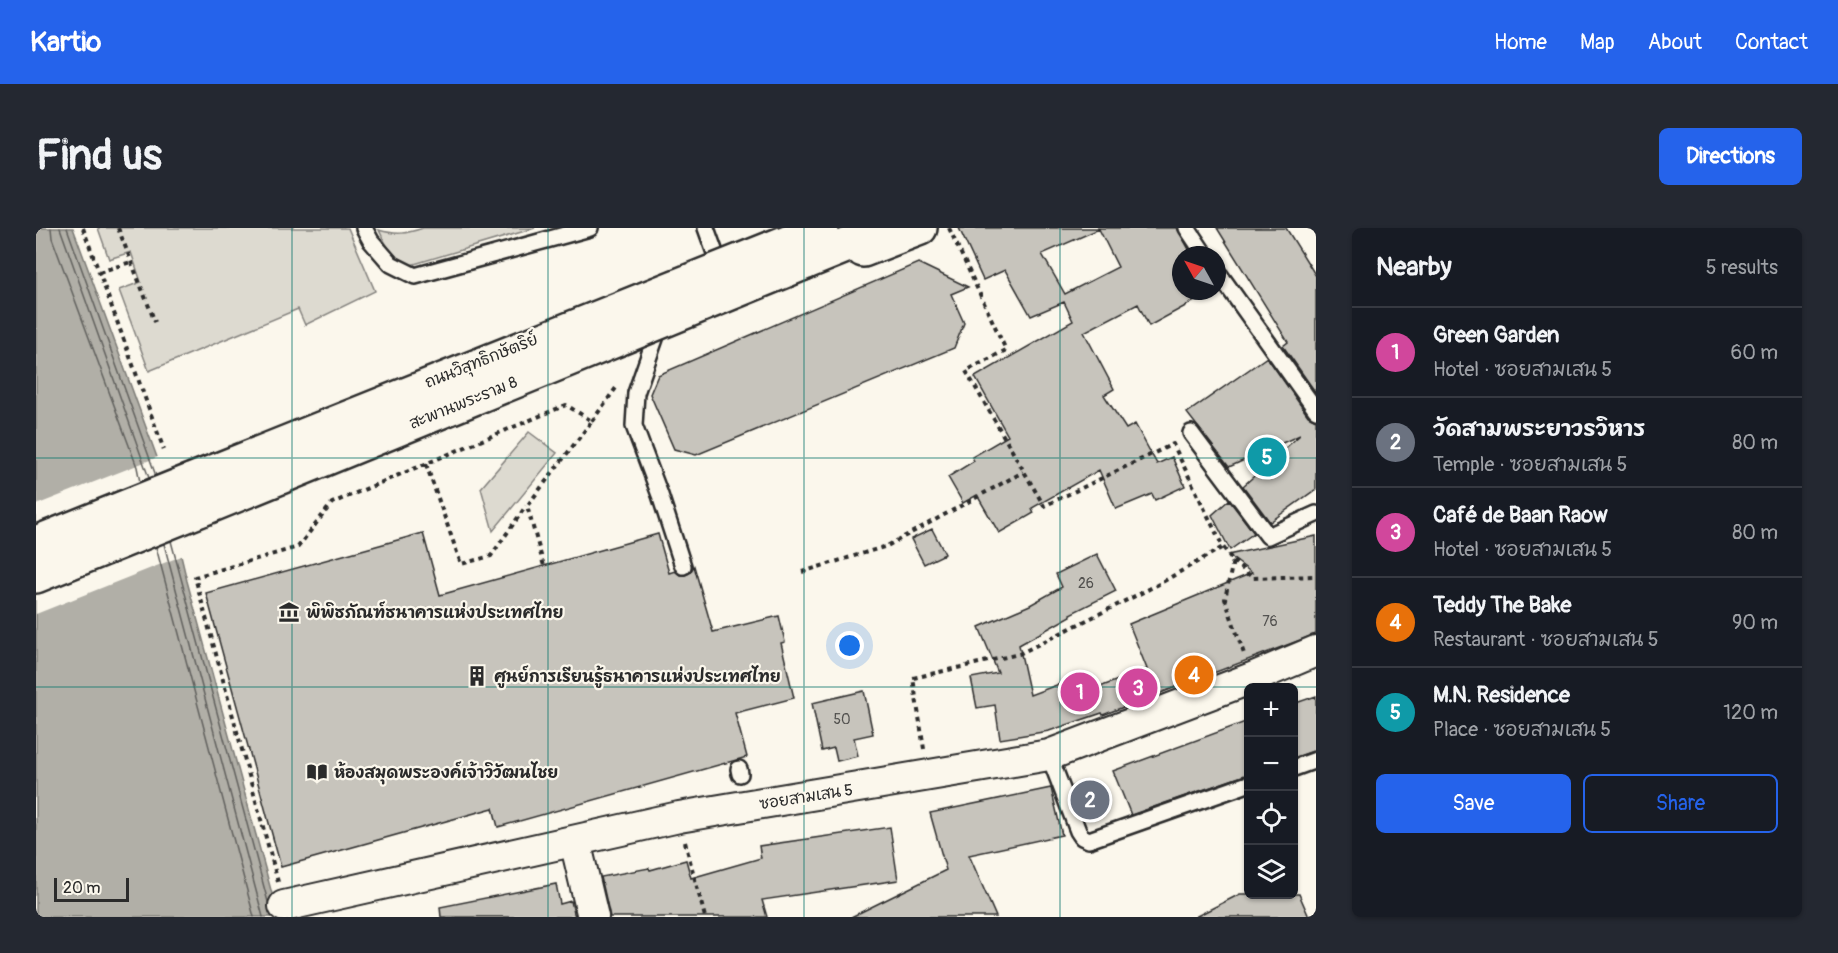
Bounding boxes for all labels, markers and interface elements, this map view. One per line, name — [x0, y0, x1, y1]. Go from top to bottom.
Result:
text: Kartio — [30, 25, 101, 60]
text: Home — [1494, 29, 1547, 56]
text: Map — [1580, 29, 1615, 56]
text: About — [1648, 29, 1702, 56]
text: Contact — [1735, 29, 1808, 56]
button: Directions — [1659, 128, 1802, 185]
text: Find us — [36, 130, 162, 182]
north arrow — [1172, 246, 1226, 300]
text: Nearby — [1376, 251, 1452, 283]
text: 5 results — [1706, 255, 1778, 280]
text: Green Garden — [1433, 321, 1560, 349]
street label: ถนนวิสุทธิกษัตริย์ — [421, 327, 542, 395]
text: 1 — [1392, 340, 1399, 365]
text: 60 m — [1731, 340, 1778, 365]
text: Hotel · ซอยสามเสน 5 — [1433, 357, 1612, 382]
street label: สะพานพระราม 8 — [406, 372, 520, 434]
text: วัดสามพระยาวรวิหาร — [1433, 415, 1645, 443]
text: 2 — [1390, 430, 1401, 455]
text: 80 m — [1732, 430, 1778, 455]
pin: 5 — [1248, 434, 1286, 480]
text: Temple · ซอยสามเสน 5 — [1433, 452, 1627, 477]
text: Café de Baan Raow — [1433, 501, 1608, 529]
text: 3 — [1390, 520, 1401, 545]
text: 80 m — [1732, 520, 1778, 545]
text: Hotel · ซอยสามเสน 5 — [1433, 537, 1612, 562]
house number: 26 — [1078, 575, 1094, 592]
text: Teddy The Bake — [1433, 591, 1571, 619]
museum icon: พิพิธภัณฑ์ธนาคารแห่งประเทศไทย — [277, 600, 301, 624]
place label: พิพิธภัณฑ์ธนาคารแห่งประเทศไทย — [306, 601, 563, 623]
text: 4 — [1390, 610, 1401, 635]
text: 90 m — [1732, 610, 1778, 635]
house number: 76 — [1262, 613, 1278, 630]
text: Restaurant · ซอยสามเสน 5 — [1433, 627, 1659, 652]
your location — [835, 631, 864, 660]
pin: 4 — [1174, 652, 1214, 698]
building icon: ศูนย์การเรียนรู้ธนาคารแห่งประเทศไทย — [465, 664, 489, 688]
place label: ศูนย์การเรียนรู้ธนาคารแห่งประเทศไทย — [494, 665, 781, 688]
pin: 3 — [1118, 666, 1158, 710]
pin: 1 — [1060, 670, 1100, 714]
text: M.N. Residence — [1433, 681, 1570, 709]
map controls — [1244, 683, 1298, 899]
button: + — [1244, 683, 1298, 737]
text: 5 — [1390, 700, 1401, 725]
text: 120 m — [1723, 700, 1778, 725]
house number: 50 — [833, 711, 851, 728]
text: Place · ซอยสามเสน 5 — [1433, 717, 1611, 742]
button: − — [1244, 737, 1298, 791]
library icon: ห้องสมุดพระองค์เจ้าวิวัฒนไชย — [305, 760, 329, 784]
place label: ห้องสมุดพระองค์เจ้าวิวัฒนไชย — [334, 761, 558, 785]
button: Save — [1376, 774, 1571, 833]
button: Share — [1583, 774, 1778, 833]
pin: 2 — [1070, 778, 1110, 822]
street label: ซอยสามเสน 5 — [758, 780, 854, 814]
button: locate — [1244, 791, 1298, 845]
button: layers — [1244, 845, 1298, 899]
scale bar — [54, 875, 129, 902]
text: 20 m — [63, 878, 101, 898]

